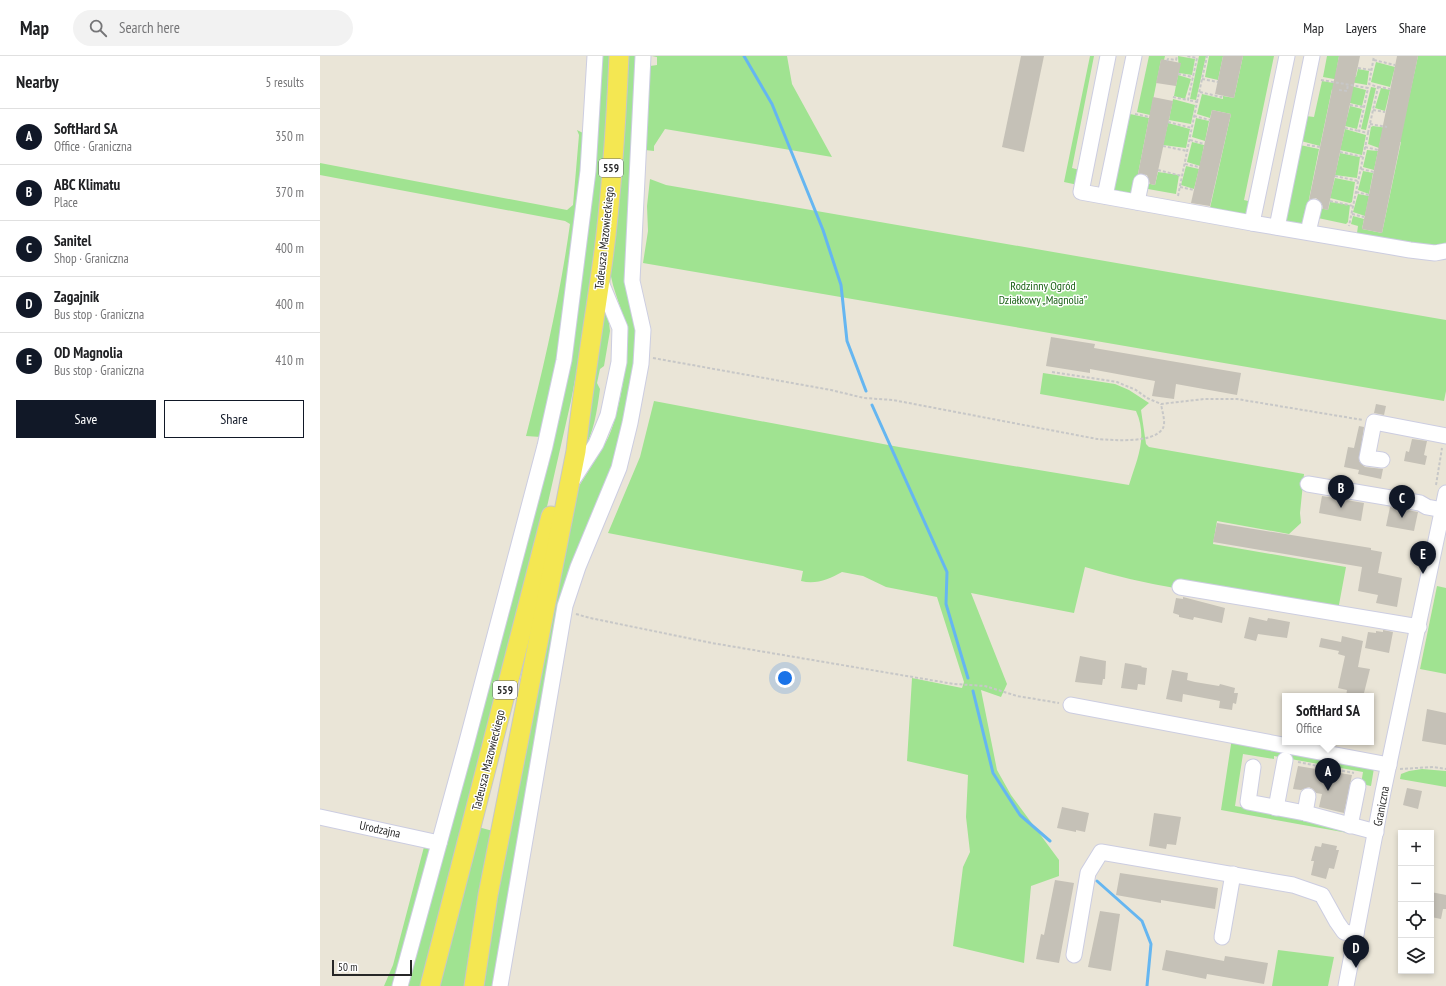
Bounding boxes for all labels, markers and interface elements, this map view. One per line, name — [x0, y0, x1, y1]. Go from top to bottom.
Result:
search box — [73, 10, 353, 46]
text: Map — [20, 16, 49, 40]
icon: search — [87, 17, 109, 39]
text: Search here — [119, 18, 180, 37]
text: Map — [1303, 19, 1324, 37]
text: Layers — [1346, 19, 1377, 37]
text: Share — [1399, 19, 1426, 37]
text: Nearby — [16, 71, 59, 93]
text: 5 results — [265, 74, 304, 91]
text: SoftHard SA — [54, 119, 118, 138]
text: A — [26, 128, 32, 145]
text: 350 m — [275, 128, 304, 145]
text: Office · Graniczna — [54, 138, 132, 155]
road number: 559 — [599, 159, 623, 177]
text: ABC Klimatu — [54, 175, 120, 194]
text: B — [26, 184, 32, 201]
text: 370 m — [275, 184, 304, 201]
street label: Tadeusza Mazowieckiego — [591, 186, 617, 290]
text: Place — [54, 194, 78, 211]
text: Sanitel — [54, 231, 91, 250]
text: C — [26, 240, 32, 257]
text: 400 m — [275, 240, 304, 257]
text: Shop · Graniczna — [54, 250, 129, 267]
park label: Rodzinny Ogród Działkowy „Magnolia” — [999, 278, 1088, 307]
text: Zagajnik — [54, 287, 99, 306]
text: D — [26, 296, 32, 313]
text: 400 m — [275, 296, 304, 313]
text: Bus stop · Graniczna — [54, 306, 144, 323]
text: OD Magnolia — [54, 343, 123, 362]
text: E — [26, 352, 32, 369]
text: 410 m — [275, 352, 304, 369]
text: Bus stop · Graniczna — [54, 362, 144, 379]
button: Save — [16, 400, 156, 438]
button: Share — [164, 400, 304, 438]
pin: B — [1328, 475, 1354, 508]
pin: C — [1389, 485, 1415, 518]
pin: E — [1410, 541, 1436, 574]
your location — [775, 668, 795, 688]
road number: 559 — [493, 681, 517, 699]
popup — [1282, 693, 1374, 745]
text: SoftHard SA — [1296, 701, 1360, 720]
street label: Tadeusza Mazowieckiego — [468, 708, 508, 812]
text: Office — [1296, 720, 1322, 737]
pin: A — [1315, 758, 1341, 791]
street label: Graniczna — [1370, 785, 1392, 827]
street label: Urodzajna — [358, 817, 402, 841]
map controls — [1398, 830, 1434, 974]
button: + — [1398, 830, 1434, 866]
button: − — [1398, 866, 1434, 902]
button: locate — [1398, 902, 1434, 938]
pin: D — [1343, 935, 1369, 968]
button: layers — [1398, 938, 1434, 974]
scale bar — [332, 958, 412, 977]
text: 50 m — [338, 960, 357, 974]

